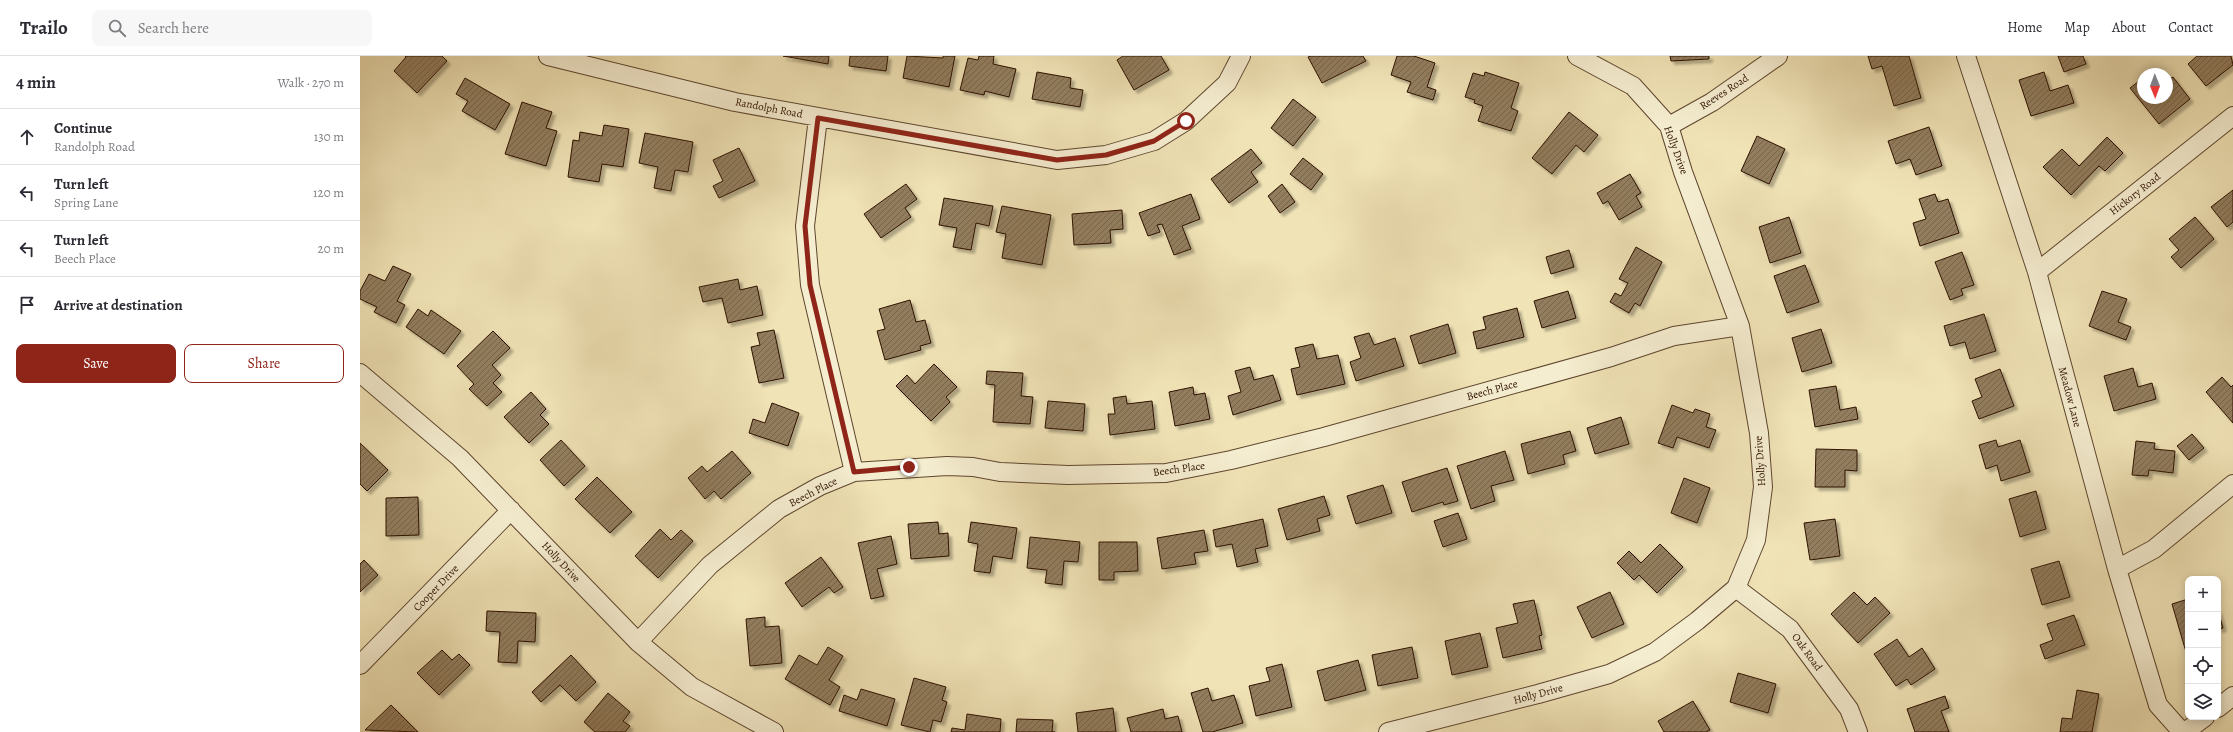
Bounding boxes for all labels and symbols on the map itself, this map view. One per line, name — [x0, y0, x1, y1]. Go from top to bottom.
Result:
north arrow — [2137, 68, 2173, 104]
street label: Reeves Road — [1697, 71, 1751, 113]
street label: Randolph Road — [734, 94, 804, 122]
route start — [1177, 112, 1195, 130]
street label: Holly Drive — [1660, 124, 1692, 176]
street label: Hickory Road — [2106, 169, 2164, 219]
street label: Meadow Lane — [2055, 365, 2085, 429]
street label: Beech Place — [1465, 376, 1519, 404]
street label: Holly Drive — [1751, 435, 1769, 487]
route end — [900, 458, 918, 476]
street label: Beech Place — [1152, 458, 1206, 480]
street label: Beech Place — [786, 473, 840, 511]
street label: Holly Drive — [538, 538, 584, 586]
street label: Cooper Drive — [410, 561, 462, 615]
street label: Oak Road — [1788, 630, 1826, 674]
street label: Holly Drive — [1512, 680, 1564, 708]

